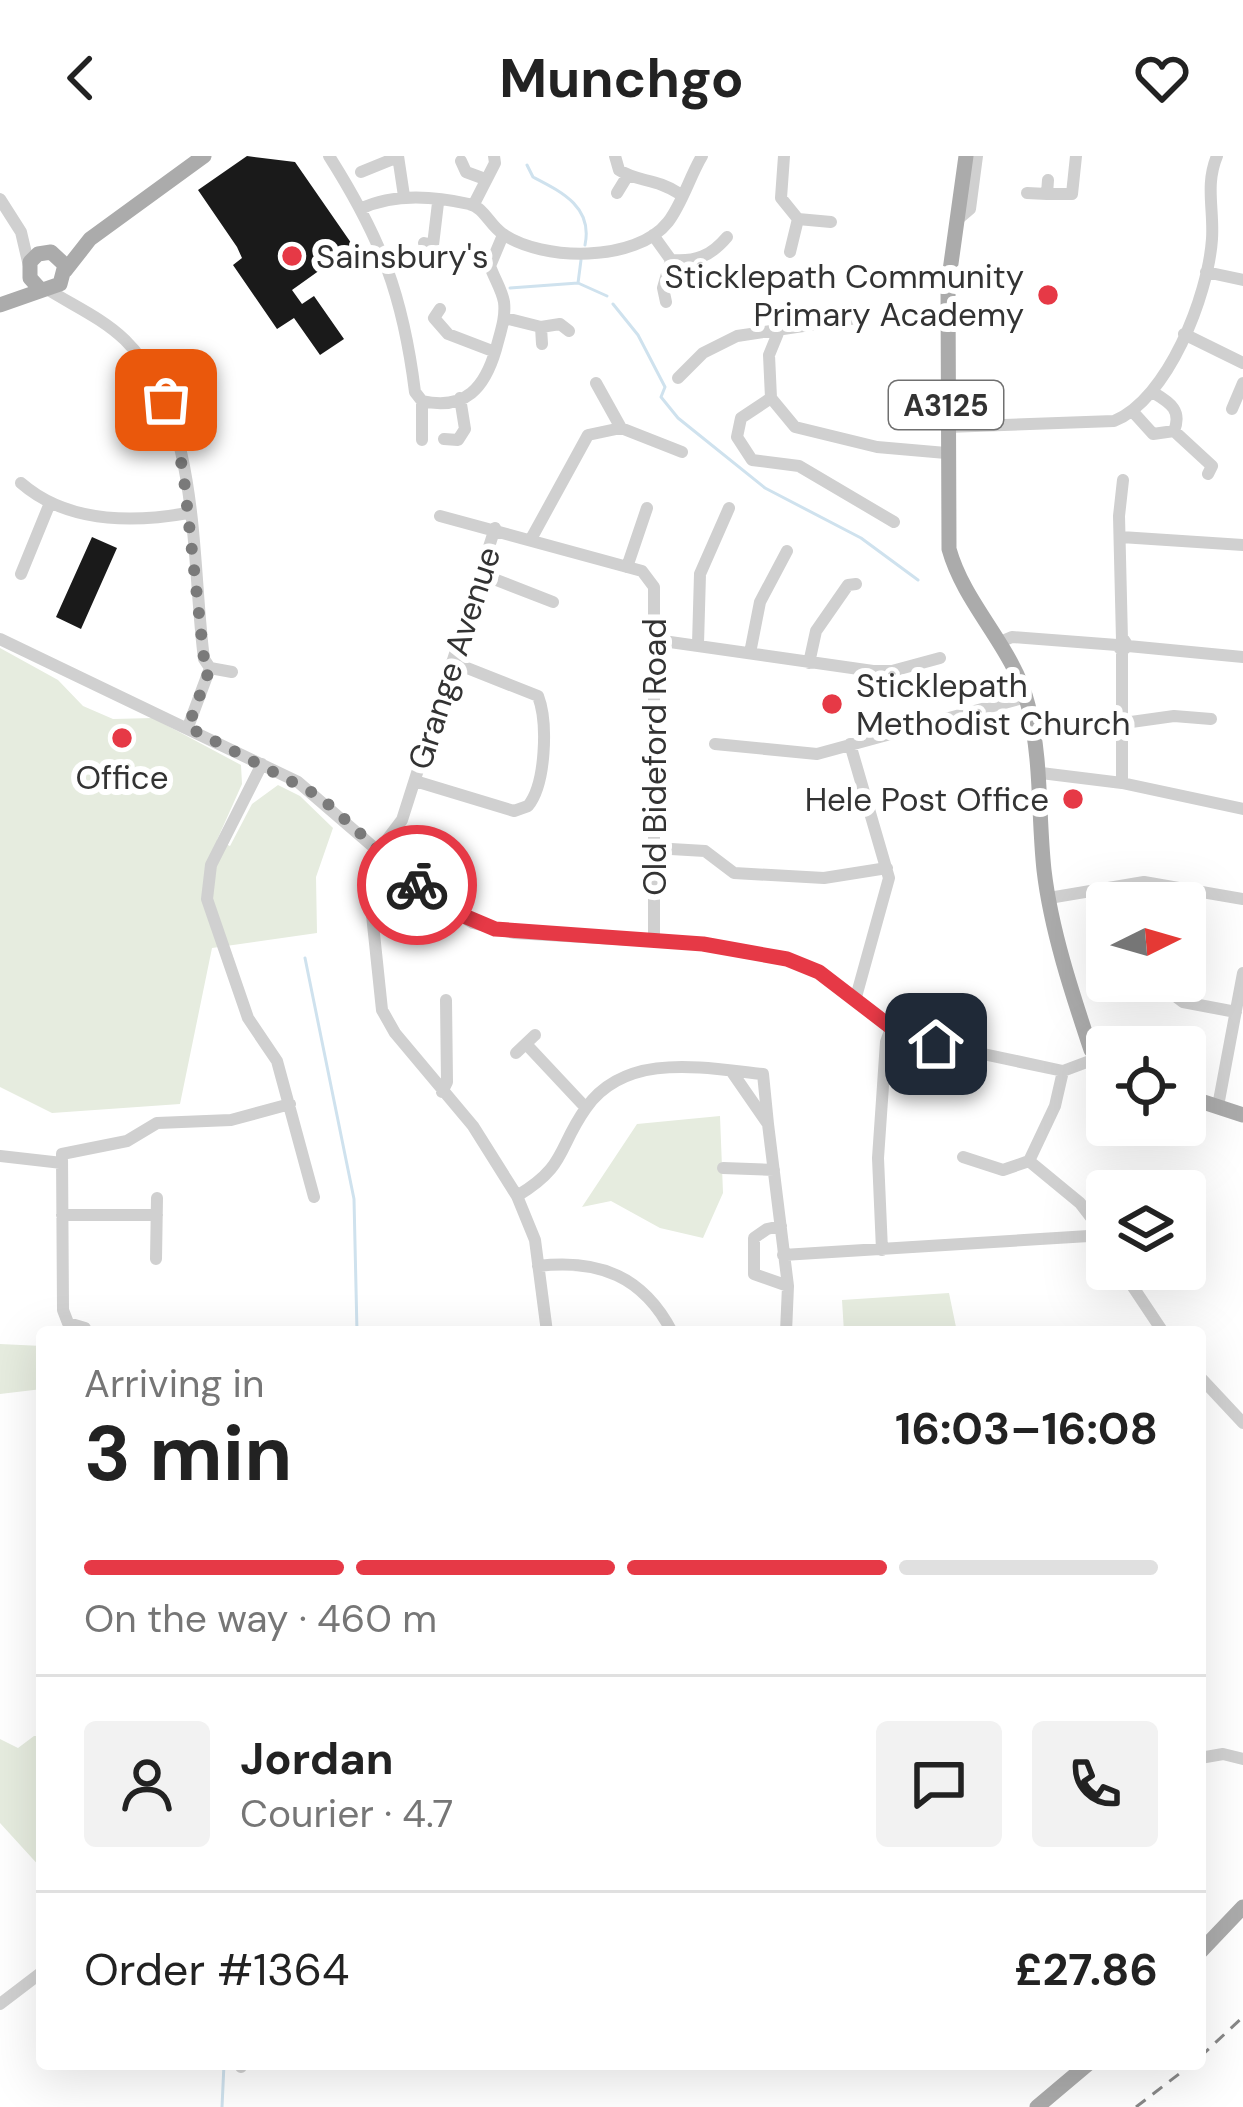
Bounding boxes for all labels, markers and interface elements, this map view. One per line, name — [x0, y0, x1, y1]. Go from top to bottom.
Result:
text: Munchgo — [499, 43, 744, 114]
icon: back — [48, 45, 114, 111]
icon: heart — [1129, 45, 1195, 111]
place label: Sainsbury's — [316, 235, 488, 278]
marker: Sainsbury's — [279, 243, 305, 269]
place label: Sticklepath Community Primary Academy — [664, 255, 1024, 336]
marker: Sticklepath Community Primary Academy — [1035, 282, 1061, 308]
pin — [115, 349, 217, 451]
icon: bag — [133, 367, 199, 433]
road number: A3125 — [889, 381, 1003, 429]
street label: Grange Avenue — [398, 541, 510, 775]
street label: Old Bideford Road — [633, 618, 676, 896]
place label: Sticklepath Methodist Church — [856, 664, 1131, 745]
marker: Sticklepath Methodist Church — [819, 691, 845, 717]
marker: Office — [109, 725, 135, 751]
place label: Office — [76, 756, 168, 799]
place label: Hele Post Office — [805, 778, 1049, 821]
marker: Hele Post Office — [1060, 786, 1086, 812]
courier — [357, 825, 477, 945]
icon: bike — [384, 852, 450, 918]
north arrow — [1086, 882, 1206, 1002]
map controls — [1086, 882, 1206, 1290]
pin — [885, 993, 987, 1095]
icon: home — [903, 1011, 969, 1077]
button: locate — [1086, 1026, 1206, 1146]
button: layers — [1086, 1170, 1206, 1290]
text: Arriving in — [84, 1358, 264, 1409]
text: 16:03–16:08 — [895, 1399, 1158, 1458]
text: 3 min — [84, 1403, 292, 1504]
text: On the way · 460 m — [84, 1593, 437, 1644]
button: person — [84, 1721, 210, 1847]
button: chat — [876, 1721, 1002, 1847]
button: phone — [1032, 1721, 1158, 1847]
text: Jordan — [240, 1729, 393, 1788]
text: Courier · 4.7 — [240, 1788, 453, 1839]
text: Order #1364 — [84, 1940, 349, 1999]
text: £27.86 — [1014, 1940, 1158, 1999]

